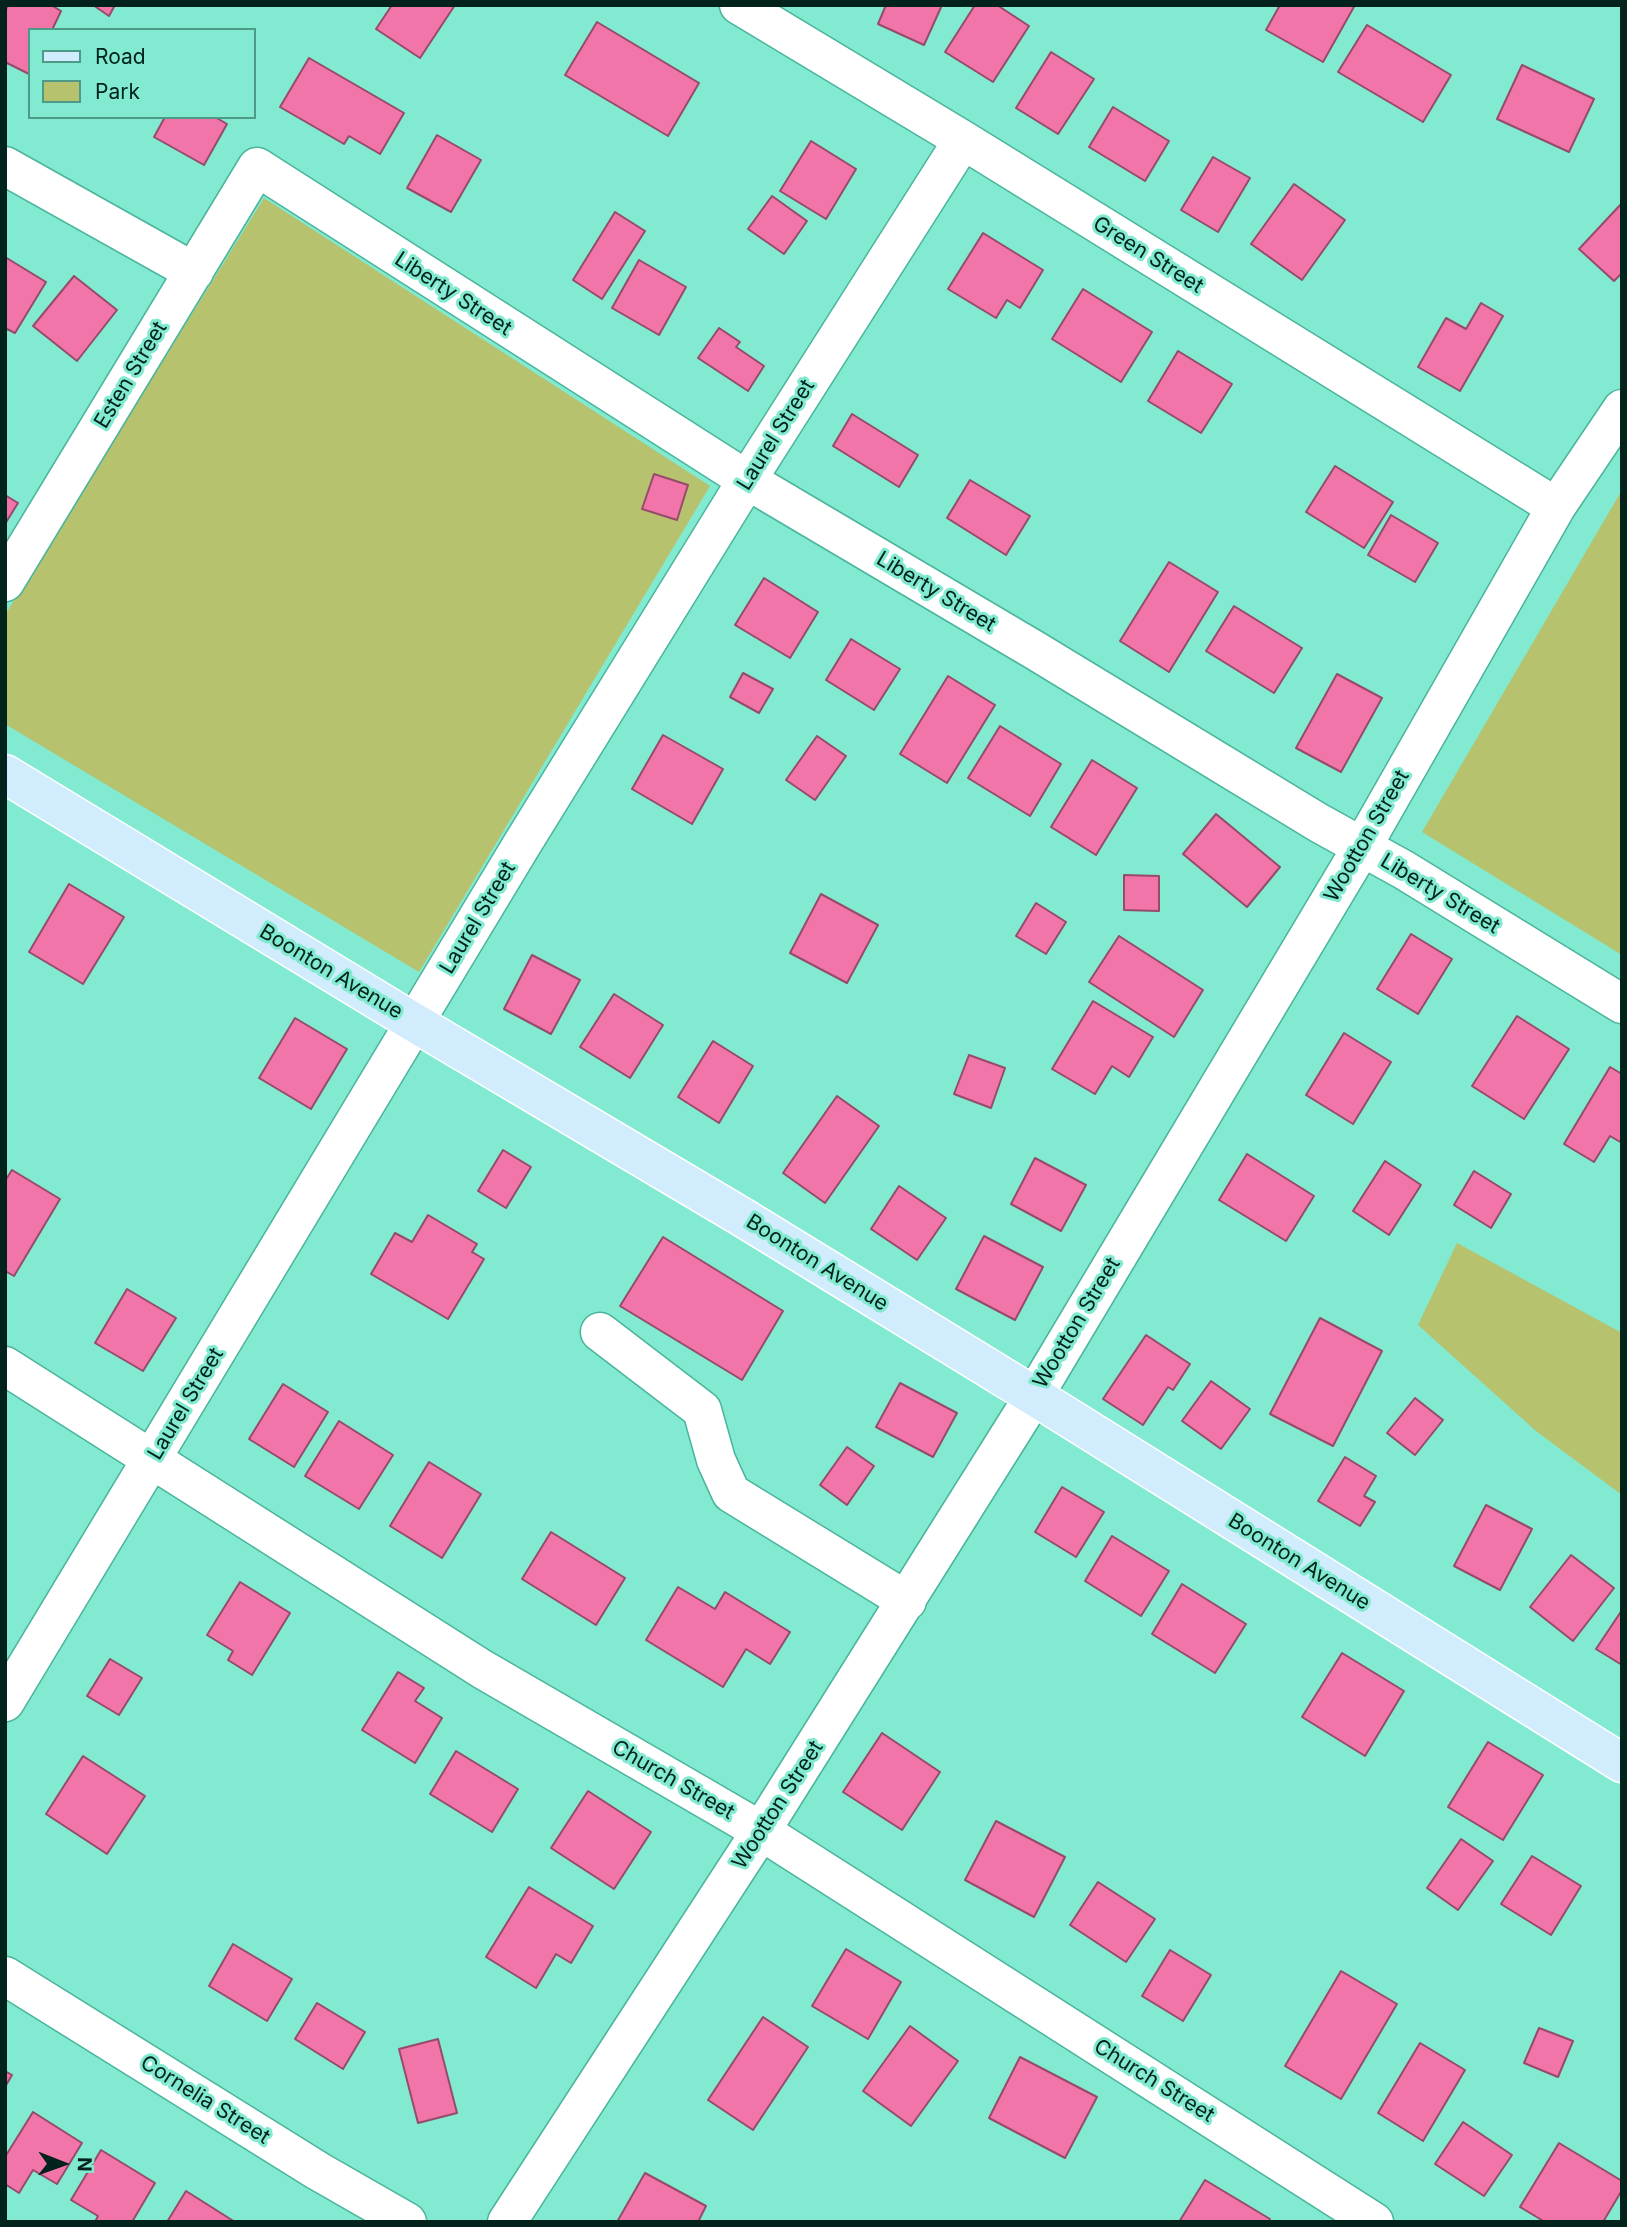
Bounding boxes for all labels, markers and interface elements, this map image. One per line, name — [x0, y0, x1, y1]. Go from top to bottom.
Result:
legend — [28, 28, 256, 119]
text: Road — [95, 44, 146, 69]
text: Park — [95, 79, 140, 104]
street label: Green Street — [1088, 211, 1208, 299]
street label: Liberty Street — [390, 247, 516, 341]
street label: Esten Street — [89, 317, 173, 433]
street label: Laurel Street — [732, 375, 820, 495]
street label: Liberty Street — [872, 547, 1000, 637]
street label: Wootton Street — [1319, 766, 1415, 906]
street label: Liberty Street — [1376, 849, 1504, 939]
street label: Laurel Street — [435, 857, 521, 979]
street label: Boonton Avenue — [255, 919, 407, 1025]
street label: Boonton Avenue — [741, 1209, 893, 1317]
street label: Wootton Street — [1028, 1253, 1126, 1393]
street label: Laurel Street — [143, 1343, 229, 1465]
street label: Boonton Avenue — [1223, 1508, 1375, 1616]
street label: Church Street — [607, 1735, 739, 1825]
street label: Wootton Street — [727, 1736, 829, 1874]
street label: Church Street — [1089, 2034, 1219, 2128]
street label: Cornelia Street — [136, 2050, 274, 2150]
north arrow — [28, 2129, 98, 2199]
text: N — [73, 2157, 96, 2172]

